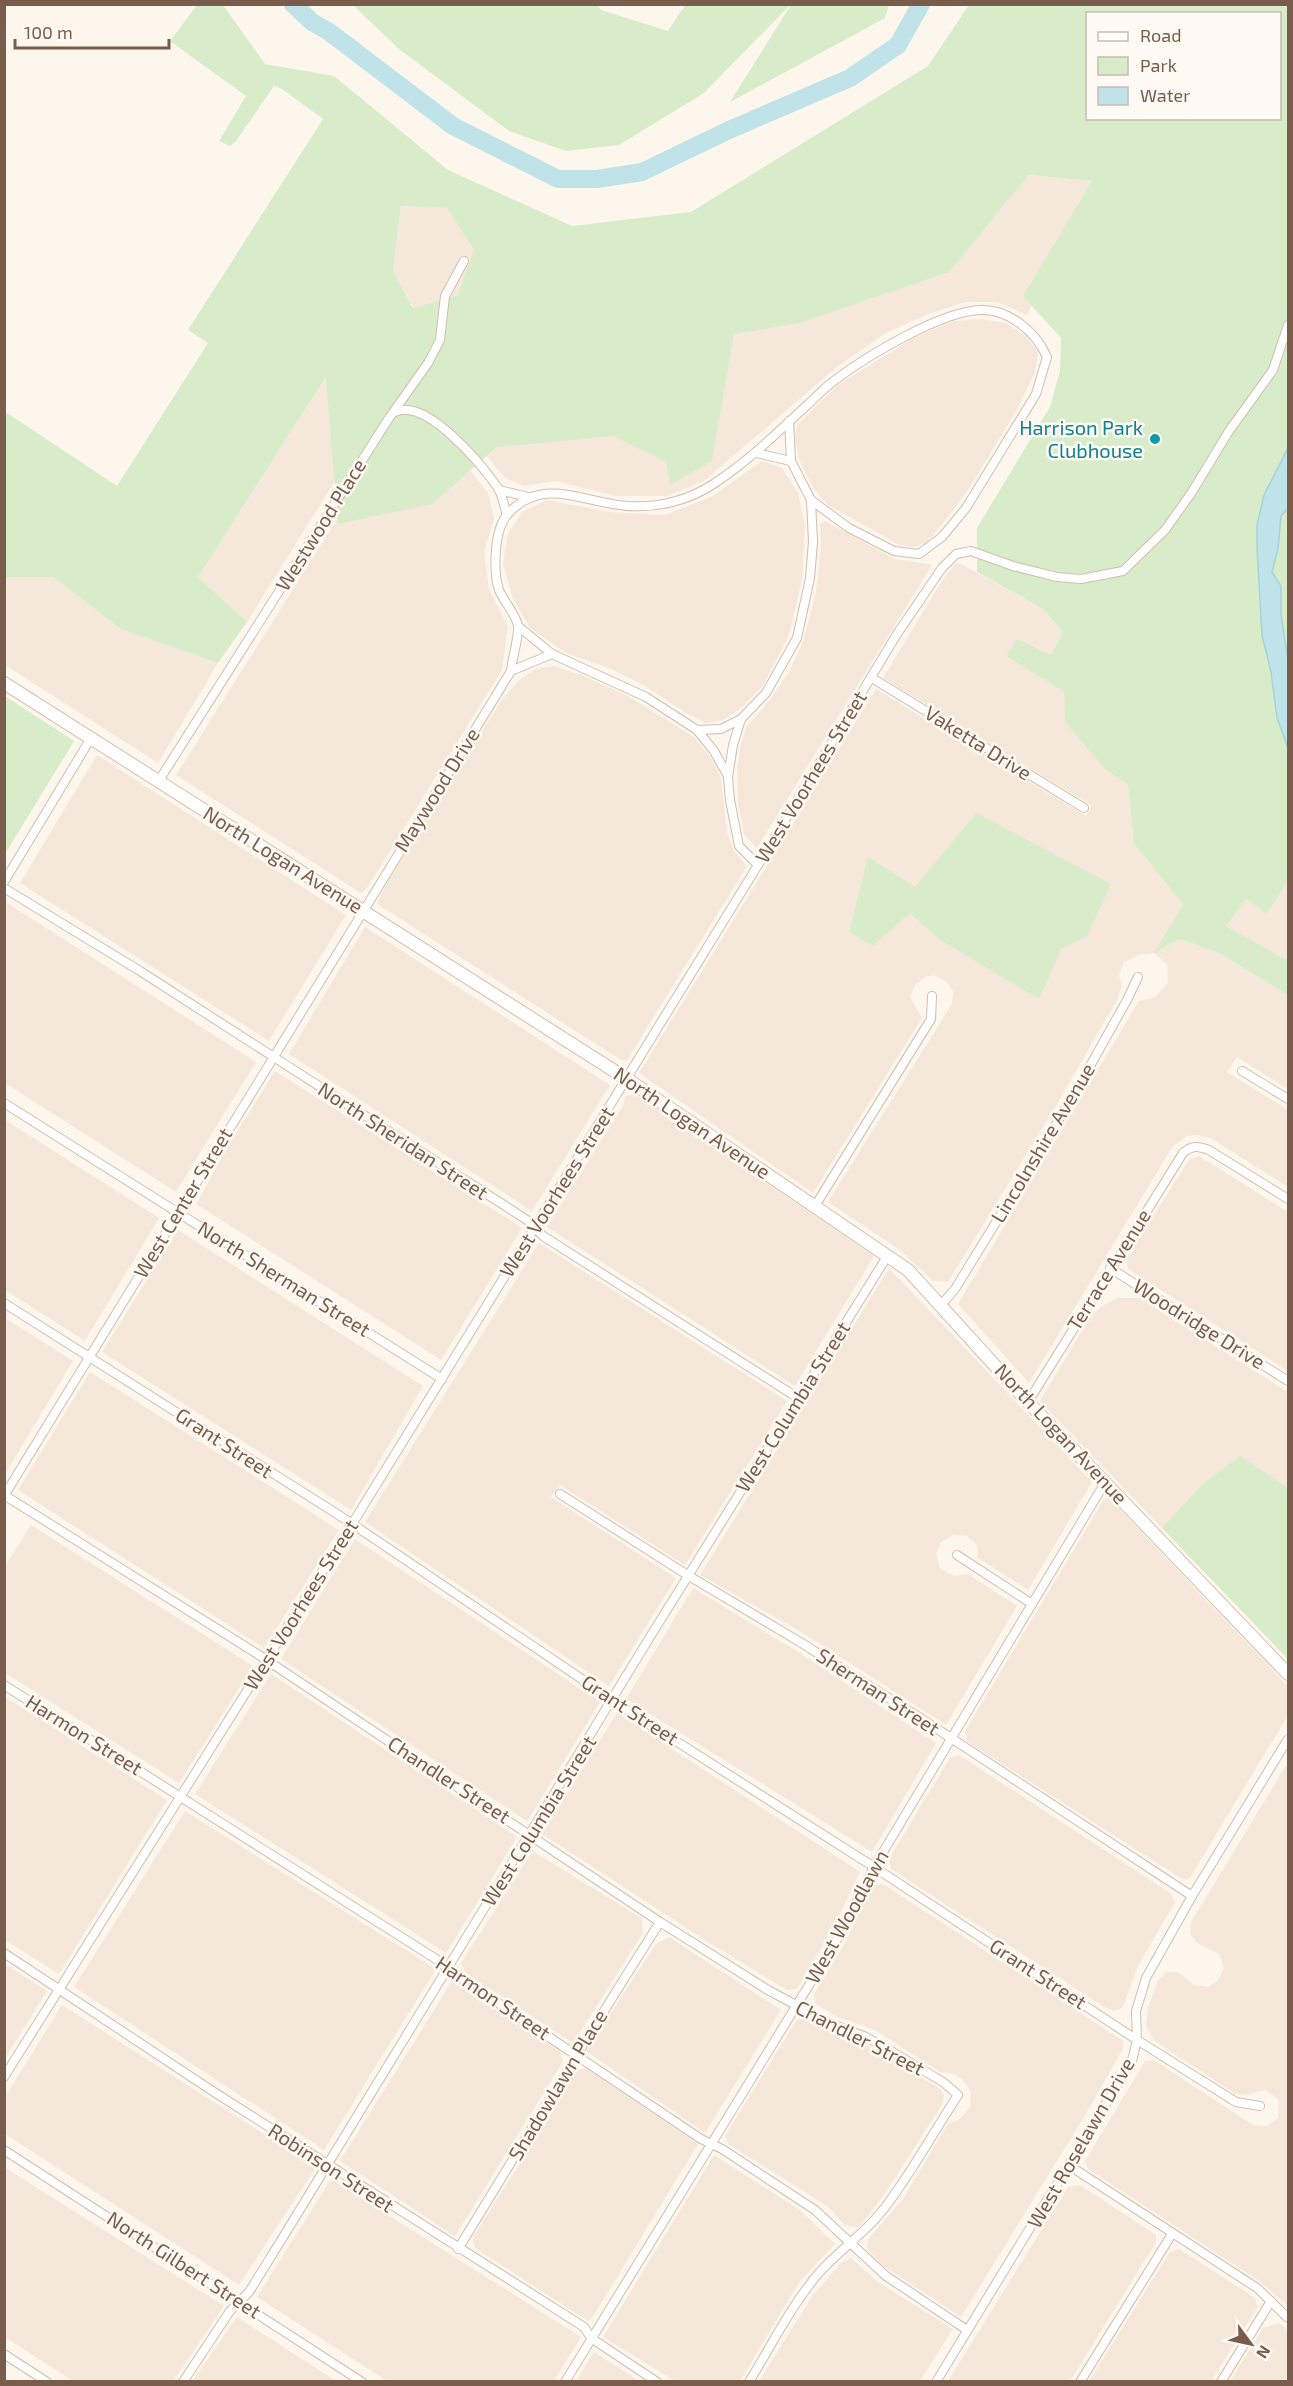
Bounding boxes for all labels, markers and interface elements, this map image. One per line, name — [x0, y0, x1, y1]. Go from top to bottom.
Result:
scale bar — [15, 12, 170, 50]
legend — [1086, 12, 1281, 120]
text: 100 m — [24, 21, 73, 43]
text: Road — [1140, 24, 1181, 46]
text: Park — [1140, 54, 1177, 76]
text: Water — [1140, 84, 1190, 106]
place label: Harrison Park Clubhouse — [1019, 415, 1143, 462]
marker: Harrison Park Clubhouse — [1148, 432, 1162, 446]
street label: Westwood Place — [270, 454, 370, 595]
street label: West Voorhees Street — [749, 686, 871, 867]
street label: Vaketta Drive — [921, 700, 1036, 784]
street label: Maywood Drive — [388, 723, 484, 856]
street label: North Logan Avenue — [199, 800, 368, 918]
street label: Lincolnshire Avenue — [985, 1058, 1099, 1227]
street label: North Logan Avenue — [610, 1061, 775, 1183]
street label: North Sheridan Street — [314, 1076, 493, 1204]
street label: West Voorhees Street — [494, 1101, 619, 1281]
street label: West Center Street — [128, 1123, 237, 1282]
street label: Terrace Avenue — [1061, 1204, 1155, 1335]
street label: North Sherman Street — [194, 1215, 376, 1341]
street label: Woodridge Drive — [1129, 1273, 1270, 1373]
street label: West Columbia Street — [730, 1316, 855, 1496]
street label: North Logan Avenue — [990, 1358, 1133, 1509]
street label: Grant Street — [172, 1402, 278, 1483]
street label: West Voorhees Street — [238, 1514, 363, 1694]
street label: Sherman Street — [813, 1642, 945, 1740]
street label: Grant Street — [578, 1669, 684, 1750]
street label: Harmon Street — [22, 1689, 148, 1780]
street label: West Columbia Street — [476, 1730, 601, 1910]
street label: Chandler Street — [384, 1731, 516, 1828]
street label: West Woodlawn — [799, 1845, 893, 1988]
street label: Grant Street — [986, 1933, 1092, 2014]
street label: Harmon Street — [432, 1950, 556, 2044]
street label: Chandler Street — [792, 1994, 929, 2080]
street label: Shadowlawn Place — [503, 2005, 612, 2164]
street label: West Roselawn Drive — [1021, 2053, 1139, 2232]
street label: Robinson Street — [264, 2118, 399, 2217]
street label: North Gilbert Street — [103, 2205, 266, 2323]
north arrow — [1221, 2314, 1281, 2374]
text: N — [1253, 2342, 1275, 2362]

